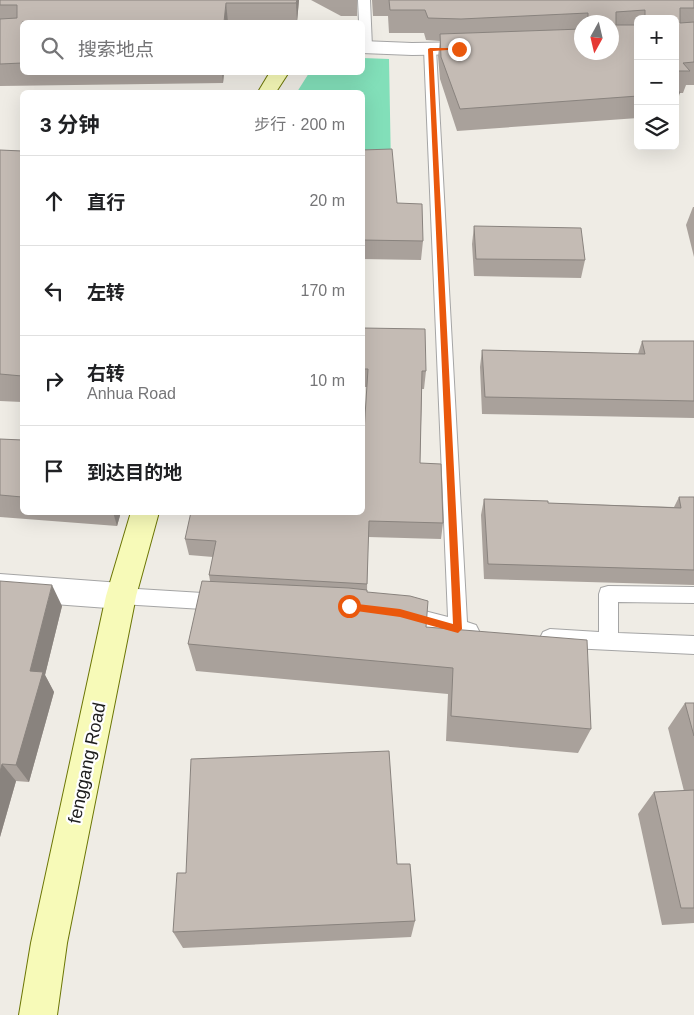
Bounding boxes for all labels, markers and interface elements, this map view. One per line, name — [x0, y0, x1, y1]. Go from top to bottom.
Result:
north arrow — [574, 15, 619, 60]
map controls — [634, 15, 679, 150]
button: + — [634, 15, 679, 60]
search box — [20, 20, 365, 75]
icon: search — [38, 34, 66, 62]
route end — [448, 38, 471, 61]
text: 搜索地点 — [78, 39, 154, 60]
button: − — [634, 60, 679, 105]
button: layers — [634, 105, 679, 150]
text: 3 分钟 — [40, 113, 100, 136]
text: 步行 · 200 m — [254, 116, 345, 133]
icon: ahead — [40, 187, 68, 215]
text: 直行 — [87, 192, 125, 213]
text: 20 m — [309, 192, 345, 209]
icon: left — [40, 277, 68, 305]
text: 左转 — [87, 282, 125, 303]
text: 170 m — [301, 282, 345, 299]
text: 右转 — [87, 363, 125, 384]
icon: right — [40, 367, 68, 395]
text: 10 m — [309, 372, 345, 389]
text: Anhua Road — [87, 385, 176, 402]
icon: arrive — [40, 457, 68, 485]
text: 到达目的地 — [87, 462, 182, 483]
route start — [338, 595, 361, 618]
street label: fenggang Road — [64, 701, 110, 825]

